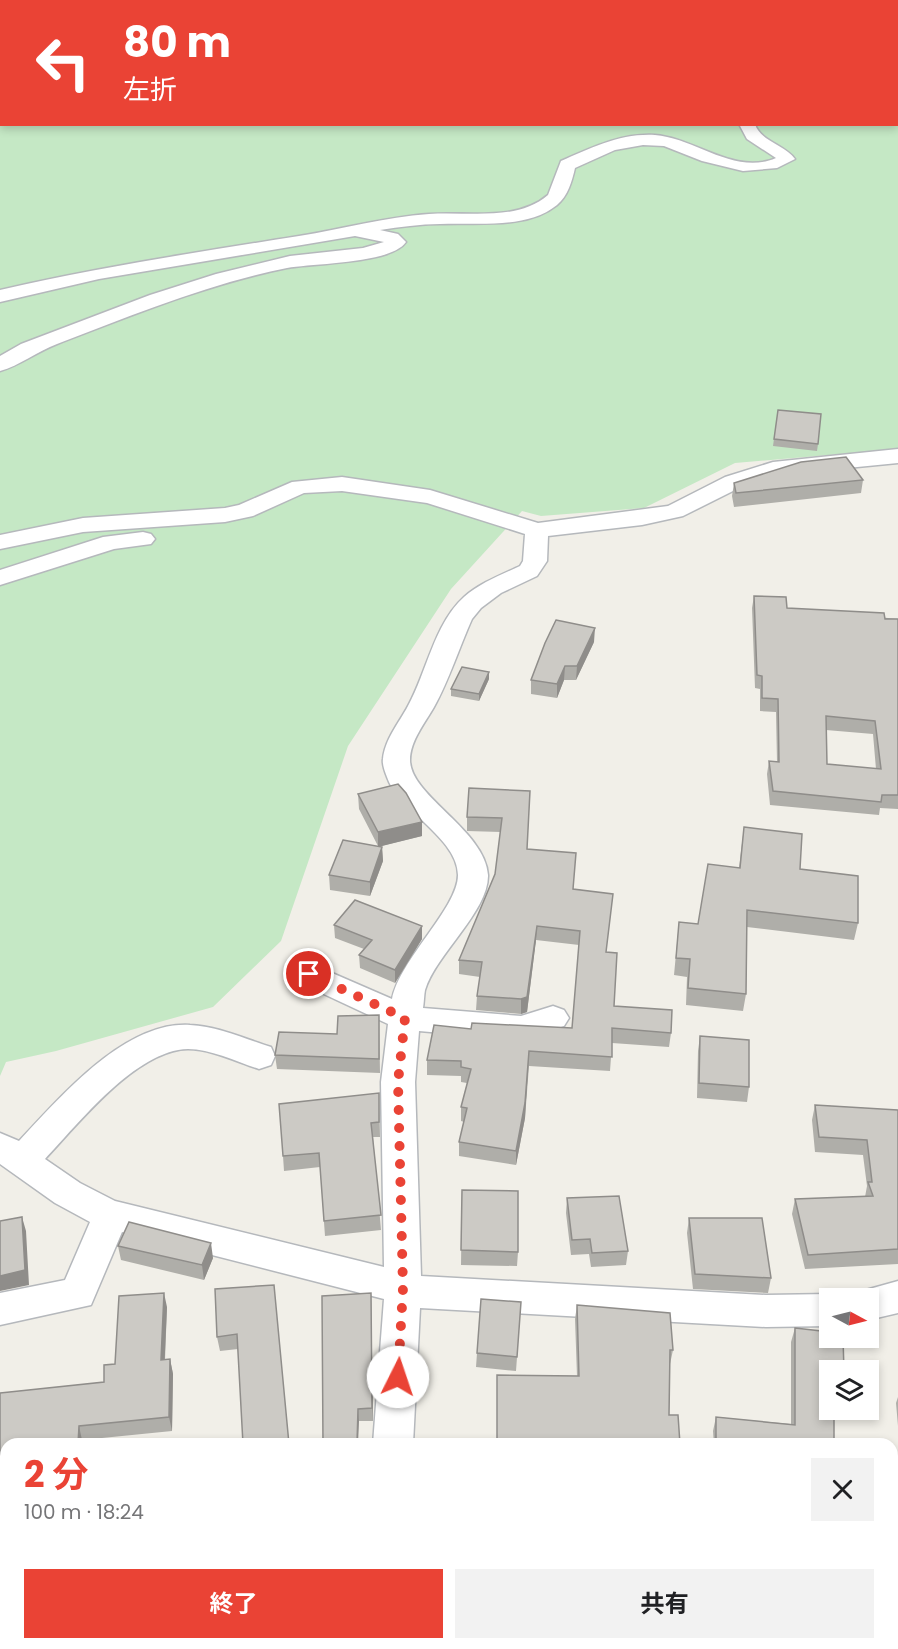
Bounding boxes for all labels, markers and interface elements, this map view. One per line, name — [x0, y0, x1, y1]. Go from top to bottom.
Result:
text: 80 m — [123, 13, 231, 72]
icon: left — [24, 24, 102, 102]
text: 左折 — [123, 71, 177, 108]
pin — [283, 948, 334, 999]
icon: arrive — [292, 957, 325, 990]
north arrow — [819, 1288, 879, 1348]
map controls — [819, 1288, 879, 1420]
position arrow — [366, 1345, 430, 1409]
button: layers — [819, 1360, 879, 1420]
text: 2 分 — [24, 1449, 88, 1500]
button: close — [811, 1458, 874, 1521]
text: 100 m · 18:24 — [24, 1498, 144, 1526]
button: 終了 — [24, 1569, 443, 1638]
button: 共有 — [455, 1569, 874, 1638]

